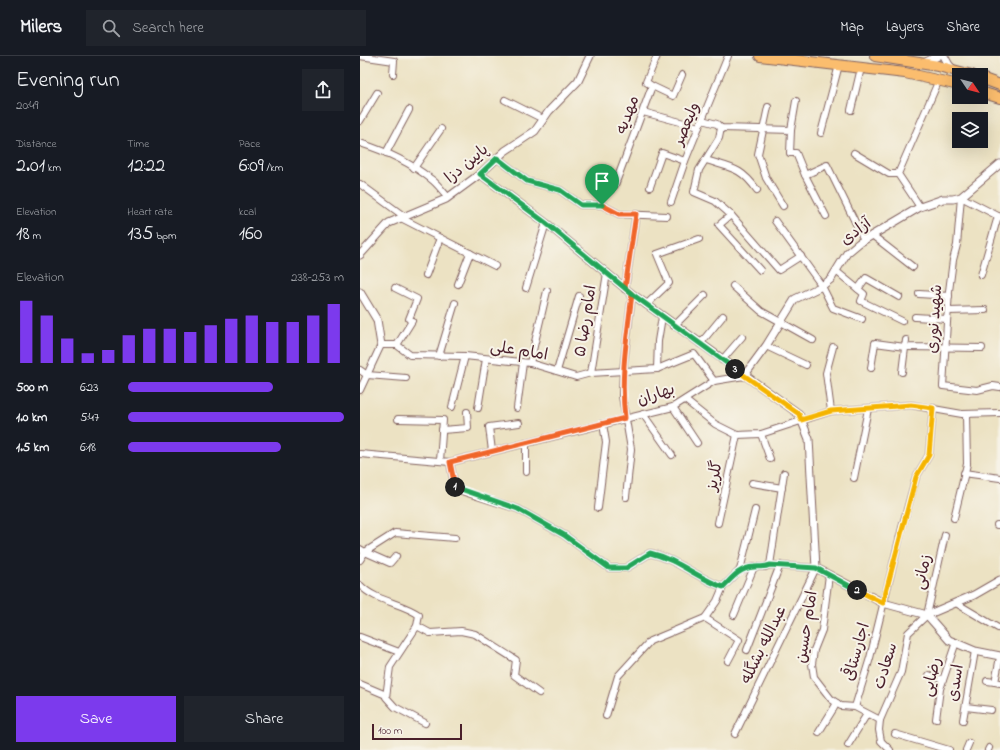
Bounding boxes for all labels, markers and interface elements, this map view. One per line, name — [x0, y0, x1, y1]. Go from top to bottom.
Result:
search box — [86, 10, 366, 46]
text: Milers — [20, 14, 62, 41]
icon: search — [100, 17, 122, 39]
text: Search here — [132, 17, 204, 39]
text: Map — [840, 17, 864, 38]
text: Layers — [886, 17, 924, 38]
text: Share — [946, 17, 980, 38]
text: Evening run — [16, 65, 120, 97]
north arrow — [952, 68, 988, 104]
map controls — [952, 68, 988, 148]
button: share — [302, 69, 344, 111]
street label: مهدیه — [610, 92, 646, 138]
text: 20:49 — [16, 96, 38, 115]
street label: ولیعصر — [666, 99, 707, 151]
button: layers — [952, 112, 988, 148]
text: Distance — [16, 136, 57, 152]
text: Time — [127, 136, 149, 152]
text: Pace — [239, 136, 260, 152]
street label: پایین دزا — [440, 138, 494, 190]
text: 2.01 — [16, 152, 45, 181]
text: 12:22 — [127, 152, 165, 181]
text: 6:09 — [239, 152, 264, 181]
text: km — [45, 160, 61, 176]
text: /km — [264, 160, 283, 176]
pin — [585, 164, 619, 205]
icon: arrive — [591, 170, 613, 192]
text: Elevation — [16, 204, 56, 220]
text: Heart rate — [127, 204, 172, 220]
text: kcal — [239, 204, 256, 220]
street label: آزادی — [835, 212, 878, 252]
text: 18 — [16, 220, 30, 249]
text: 135 — [127, 220, 153, 249]
text: 160 — [239, 220, 262, 249]
text: m — [30, 228, 41, 244]
text: bpm — [153, 228, 176, 244]
text: Elevation — [16, 268, 64, 287]
text: 238–253 m — [291, 268, 344, 287]
street label: امام رضا ۵ — [568, 283, 604, 359]
street label: شهید نوری — [921, 284, 949, 354]
street label: امام علی — [488, 335, 550, 367]
pin: 3 — [725, 359, 745, 379]
text: 3 — [733, 361, 737, 377]
text: 500 m — [16, 378, 48, 397]
text: 6:23 — [80, 378, 99, 397]
street label: بهاران — [634, 378, 678, 412]
text: 1.0 km — [16, 408, 47, 427]
text: 5:47 — [80, 408, 99, 427]
text: 1.5 km — [16, 438, 49, 457]
text: 6:18 — [80, 438, 96, 457]
street label: گلریز — [700, 459, 730, 495]
pin: 1 — [445, 477, 465, 497]
text: 1 — [453, 479, 457, 495]
street label: زمانی — [907, 552, 939, 592]
pin: 2 — [847, 580, 867, 600]
text: 2 — [854, 582, 860, 598]
street label: امام حسین — [789, 589, 825, 665]
street label: عبدالله بشگله — [735, 602, 793, 688]
street label: اجارستاقی — [837, 620, 877, 684]
street label: سعادت — [868, 640, 904, 692]
street label: رضایی — [916, 655, 948, 699]
street label: اسدی — [941, 663, 971, 703]
button: Save — [16, 696, 176, 742]
button: Share — [184, 696, 344, 742]
scale bar — [372, 722, 462, 741]
text: 100 m — [378, 723, 402, 739]

